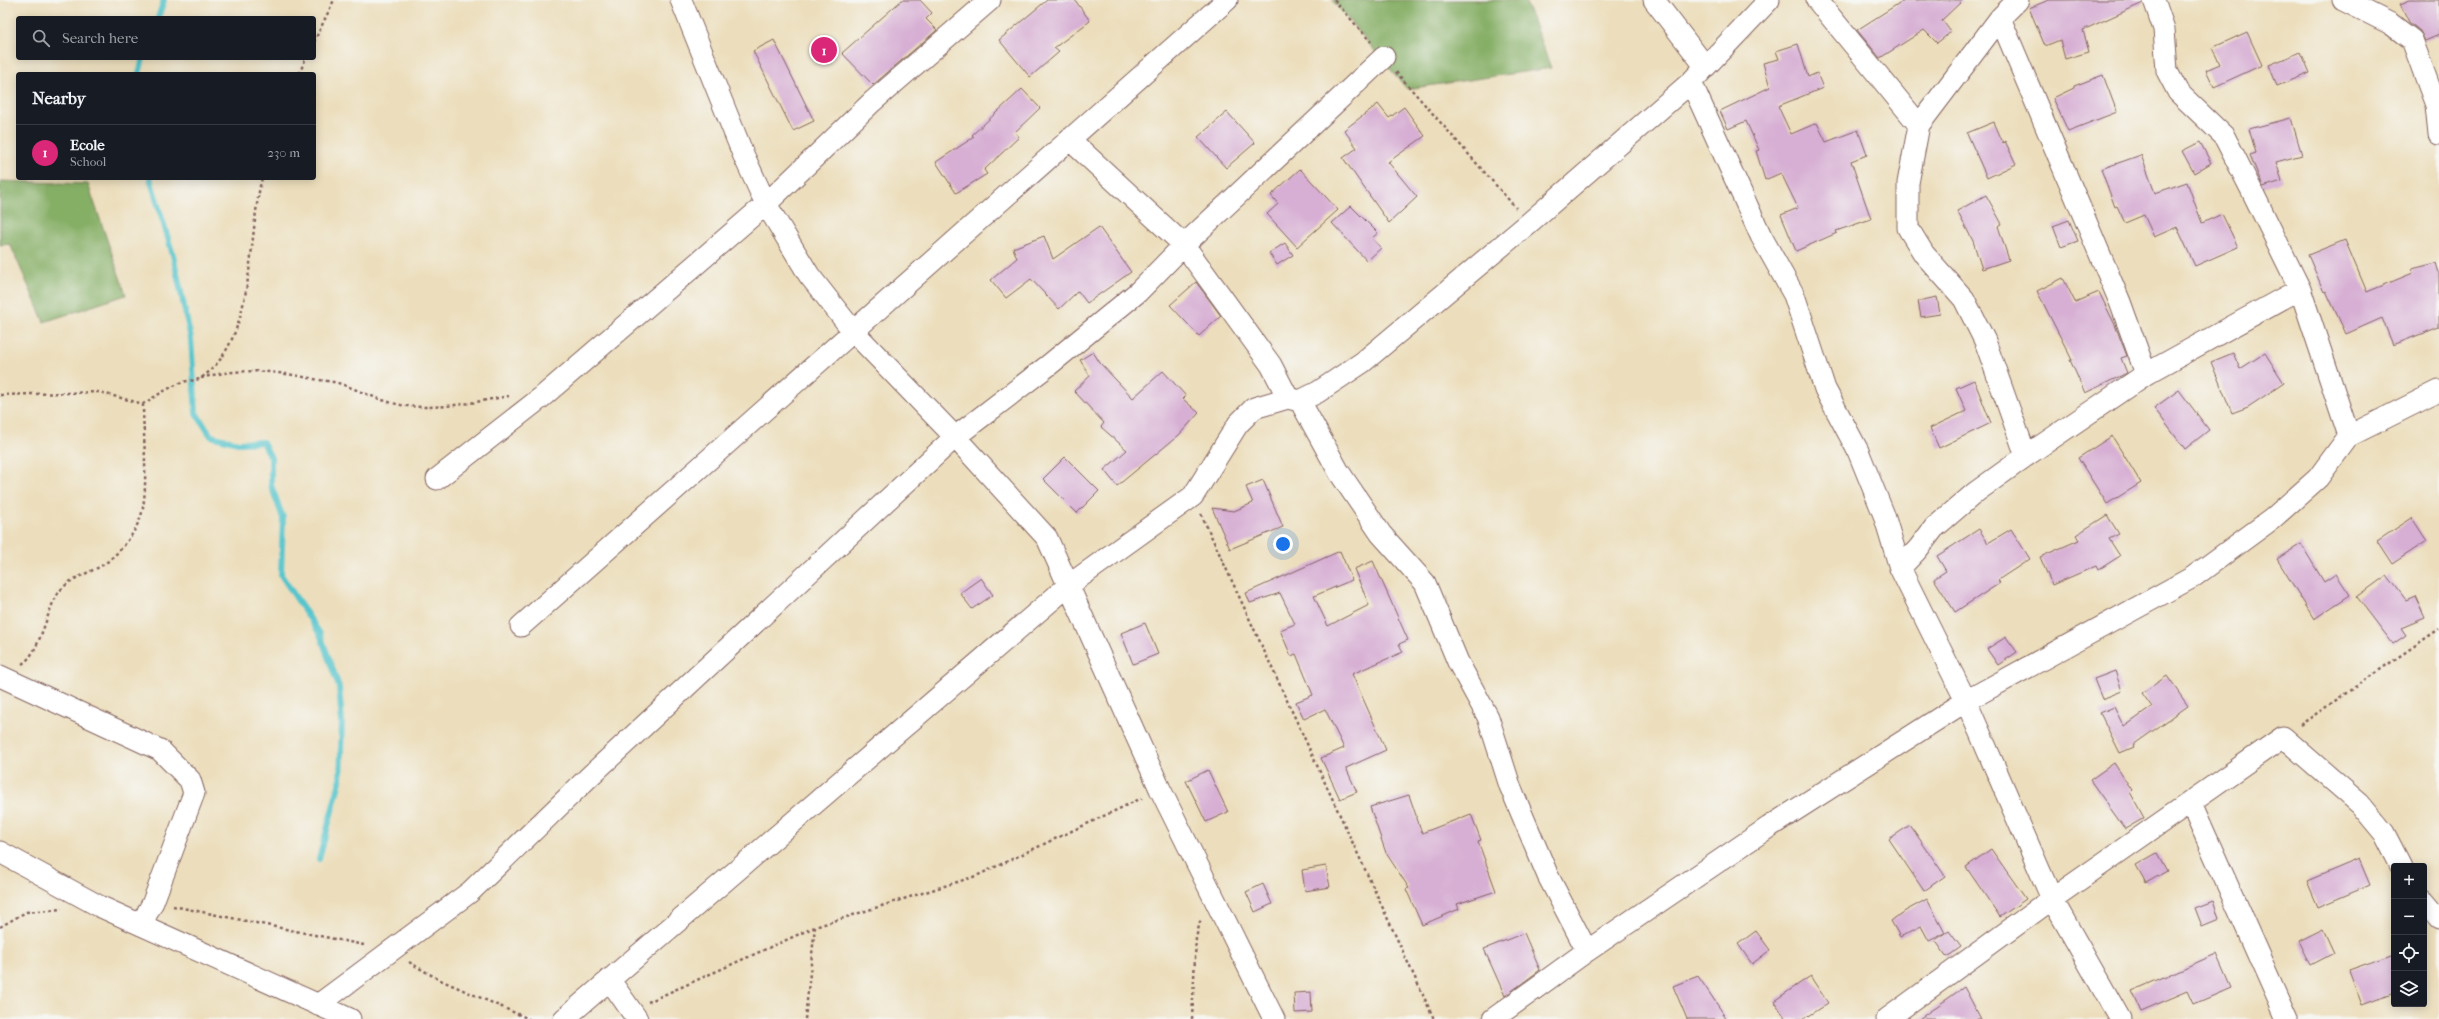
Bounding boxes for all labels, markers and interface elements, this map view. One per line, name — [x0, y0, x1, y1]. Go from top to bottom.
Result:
search box — [16, 16, 316, 60]
icon: search — [30, 27, 52, 49]
text: Search here — [62, 29, 138, 47]
pin: 1 — [811, 35, 837, 65]
text: Nearby — [32, 88, 86, 108]
text: Ecole — [70, 136, 105, 154]
text: 1 — [43, 145, 47, 160]
text: 230 m — [267, 145, 300, 160]
text: School — [70, 154, 106, 169]
your location — [1273, 534, 1293, 554]
map controls — [2391, 863, 2427, 1007]
button: + — [2391, 863, 2427, 899]
button: − — [2391, 899, 2427, 935]
button: locate — [2391, 935, 2427, 971]
button: layers — [2391, 971, 2427, 1007]

